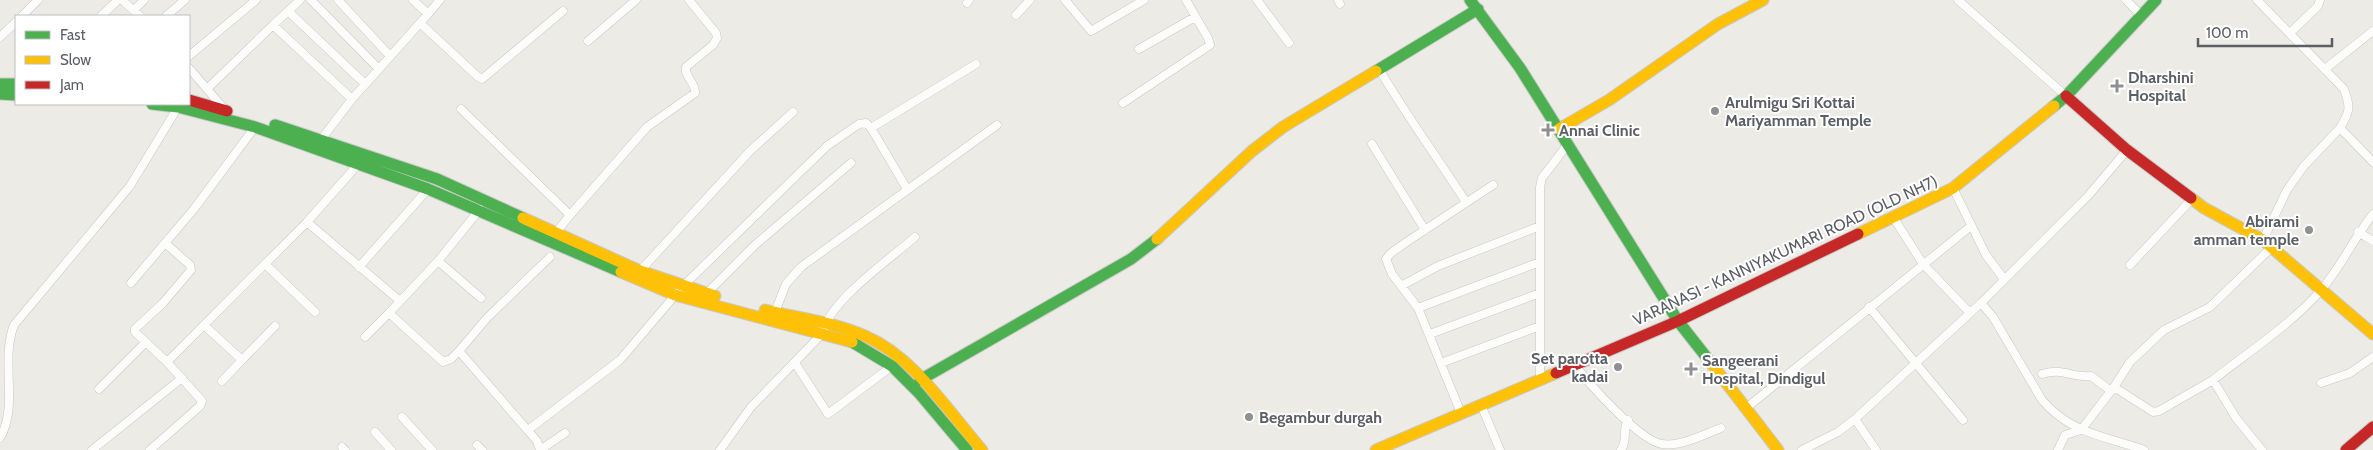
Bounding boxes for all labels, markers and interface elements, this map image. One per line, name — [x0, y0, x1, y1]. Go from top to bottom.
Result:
legend — [15, 15, 190, 105]
scale bar — [2198, 15, 2332, 47]
text: 100 m — [2206, 24, 2248, 42]
text: Fast — [60, 26, 85, 44]
text: Slow — [60, 51, 91, 69]
place label: Dharshini Hospital — [2128, 68, 2194, 105]
text: Jam — [59, 76, 84, 94]
marker: Dharshini Hospital — [2110, 79, 2124, 93]
place label: Arulmigu Sri Kottai Mariyamman Temple — [1725, 93, 1871, 130]
marker: Arulmigu Sri Kottai Mariyamman Temple — [1709, 105, 1721, 117]
place label: Annai Clinic — [1559, 121, 1640, 140]
marker: Annai Clinic — [1541, 123, 1555, 137]
street label: VARANASI - KANNIYAKUMARI ROAD (OLD NH7) — [1630, 171, 1940, 330]
place label: Abirami amman temple — [2194, 212, 2299, 249]
marker: Abirami amman temple — [2303, 224, 2315, 236]
place label: Set parotta kadai — [1531, 349, 1608, 386]
place label: Sangeerani Hospital, Dindigul — [1702, 351, 1825, 388]
marker: Set parotta kadai — [1612, 361, 1624, 373]
marker: Sangeerani Hospital, Dindigul — [1684, 362, 1698, 376]
place label: Begambur durgah — [1259, 408, 1382, 427]
marker: Begambur durgah — [1243, 411, 1255, 423]

